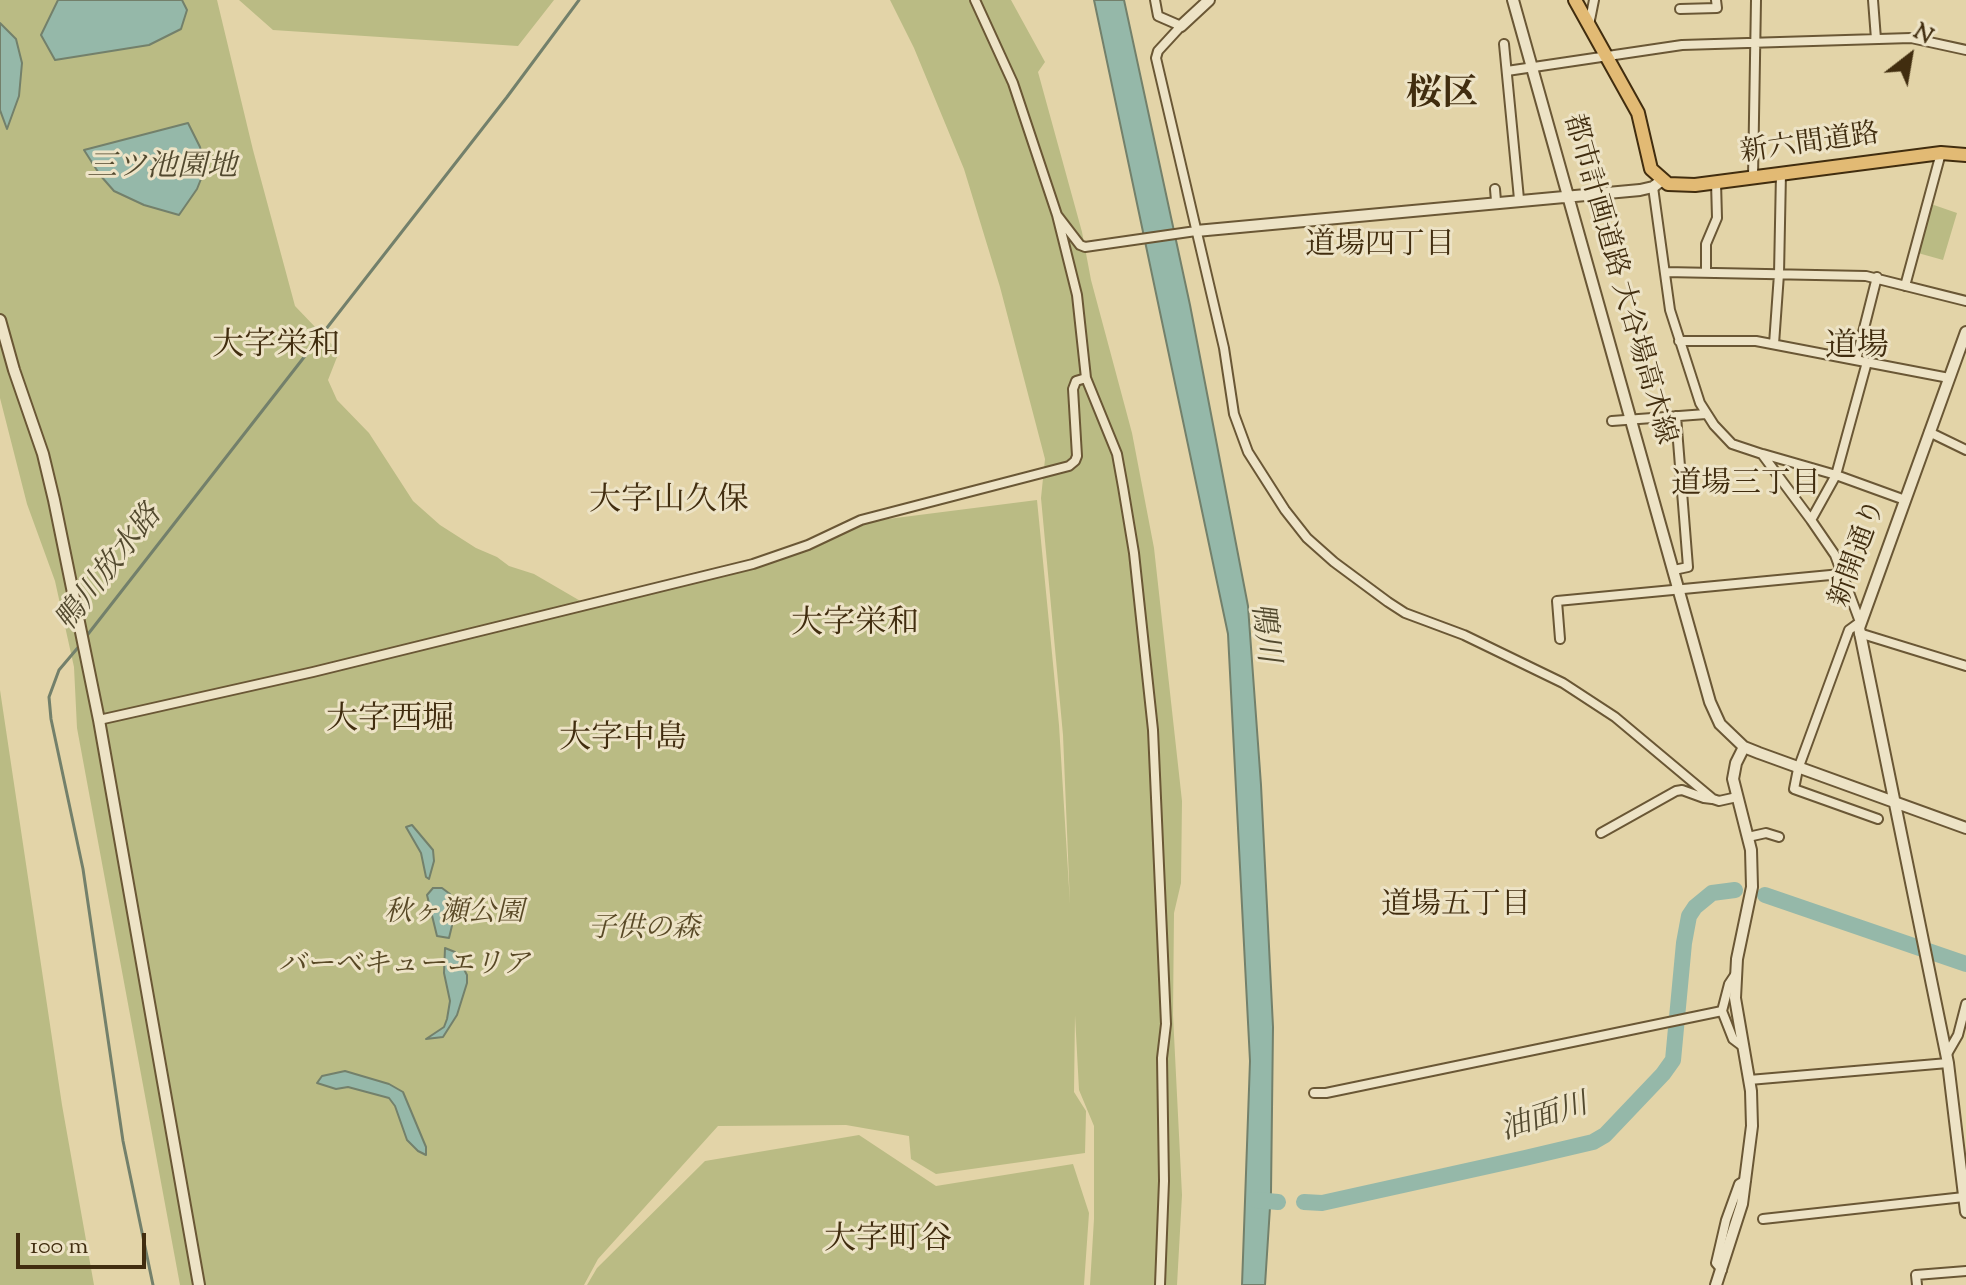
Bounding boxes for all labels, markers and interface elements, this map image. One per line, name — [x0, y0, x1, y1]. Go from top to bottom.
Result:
north arrow — [1870, 16, 1950, 96]
text: N — [1907, 17, 1938, 54]
district label: 桜区 — [1406, 76, 1478, 120]
street label: 都市計画道路 大谷場高木線 — [1554, 111, 1680, 449]
street label: 新六間道路 — [1738, 120, 1882, 172]
water label: 三ツ池園地 — [87, 152, 237, 188]
district label: 道場四丁目 — [1305, 230, 1455, 266]
district label: 大字栄和 — [212, 330, 340, 368]
district label: 道場 — [1825, 331, 1889, 369]
district label: 道場三丁目 — [1671, 469, 1821, 505]
district label: 大字山久保 — [589, 485, 749, 523]
street label: 新開通り — [1825, 496, 1895, 612]
water label: 鴨川放水路 — [51, 500, 171, 640]
water label: 鴨川 — [1240, 601, 1284, 665]
district label: 大字栄和 — [791, 608, 919, 646]
district label: 大字西堀 — [326, 704, 454, 742]
district label: 大字中島 — [559, 723, 687, 761]
district label: 道場五丁目 — [1381, 890, 1531, 926]
park label: 秋ヶ瀬公園 — [384, 898, 524, 932]
park label: 子供の森 — [588, 914, 700, 948]
park label: バーベキューエリア — [278, 950, 530, 984]
water label: 油面川 — [1497, 1089, 1593, 1151]
scale bar — [20, 1217, 150, 1267]
district label: 大字町谷 — [824, 1224, 952, 1262]
text: 100 m — [30, 1230, 88, 1264]

